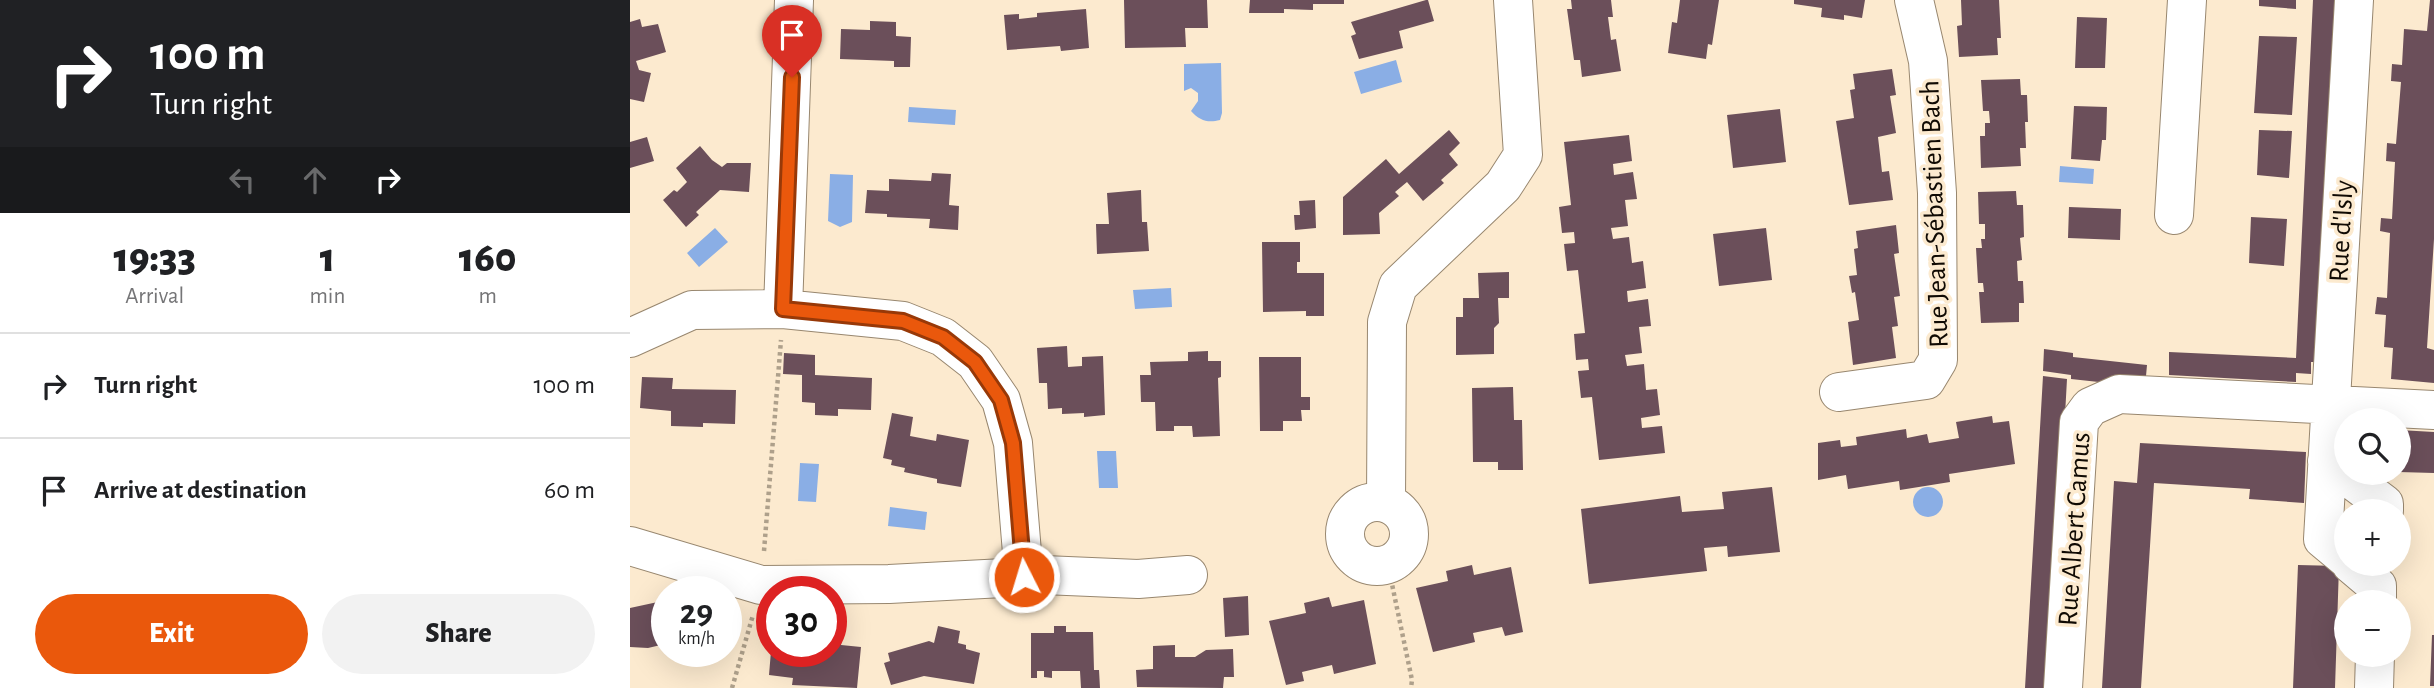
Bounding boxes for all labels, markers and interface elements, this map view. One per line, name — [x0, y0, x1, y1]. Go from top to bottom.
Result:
pin — [762, 5, 822, 77]
icon: arrive — [773, 16, 811, 54]
icon: right — [35, 28, 126, 119]
text: 100 m — [150, 30, 266, 79]
street label: Rue Jean-Sébastien Bach — [1916, 80, 1954, 348]
text: Turn right — [150, 88, 272, 120]
icon: left — [223, 161, 261, 199]
icon: ahead — [296, 161, 334, 199]
icon: right — [369, 161, 407, 199]
street label: Rue d'Isly — [2325, 179, 2359, 283]
text: 19:33 — [113, 237, 196, 279]
text: 1 — [320, 237, 335, 279]
text: 160 — [459, 237, 517, 279]
text: Arrival — [125, 285, 184, 308]
text: min — [309, 285, 345, 308]
text: m — [478, 285, 497, 308]
icon: right — [35, 367, 73, 405]
text: Turn right — [94, 372, 197, 398]
text: 100 m — [534, 372, 595, 398]
map controls — [2334, 408, 2411, 667]
button: search — [2334, 408, 2411, 485]
street label: Rue Albert Camus — [2054, 431, 2096, 627]
icon: arrive — [35, 472, 73, 510]
text: Arrive at destination — [94, 477, 307, 503]
text: 60 m — [544, 477, 595, 503]
button: + — [2334, 499, 2411, 576]
position arrow — [987, 540, 1061, 614]
speed limit sign: 30 — [756, 576, 847, 667]
button: − — [2334, 590, 2411, 667]
button: Exit — [35, 594, 308, 674]
button: Share — [322, 594, 595, 674]
text: 29 — [680, 595, 713, 630]
text: km/h — [678, 630, 715, 648]

